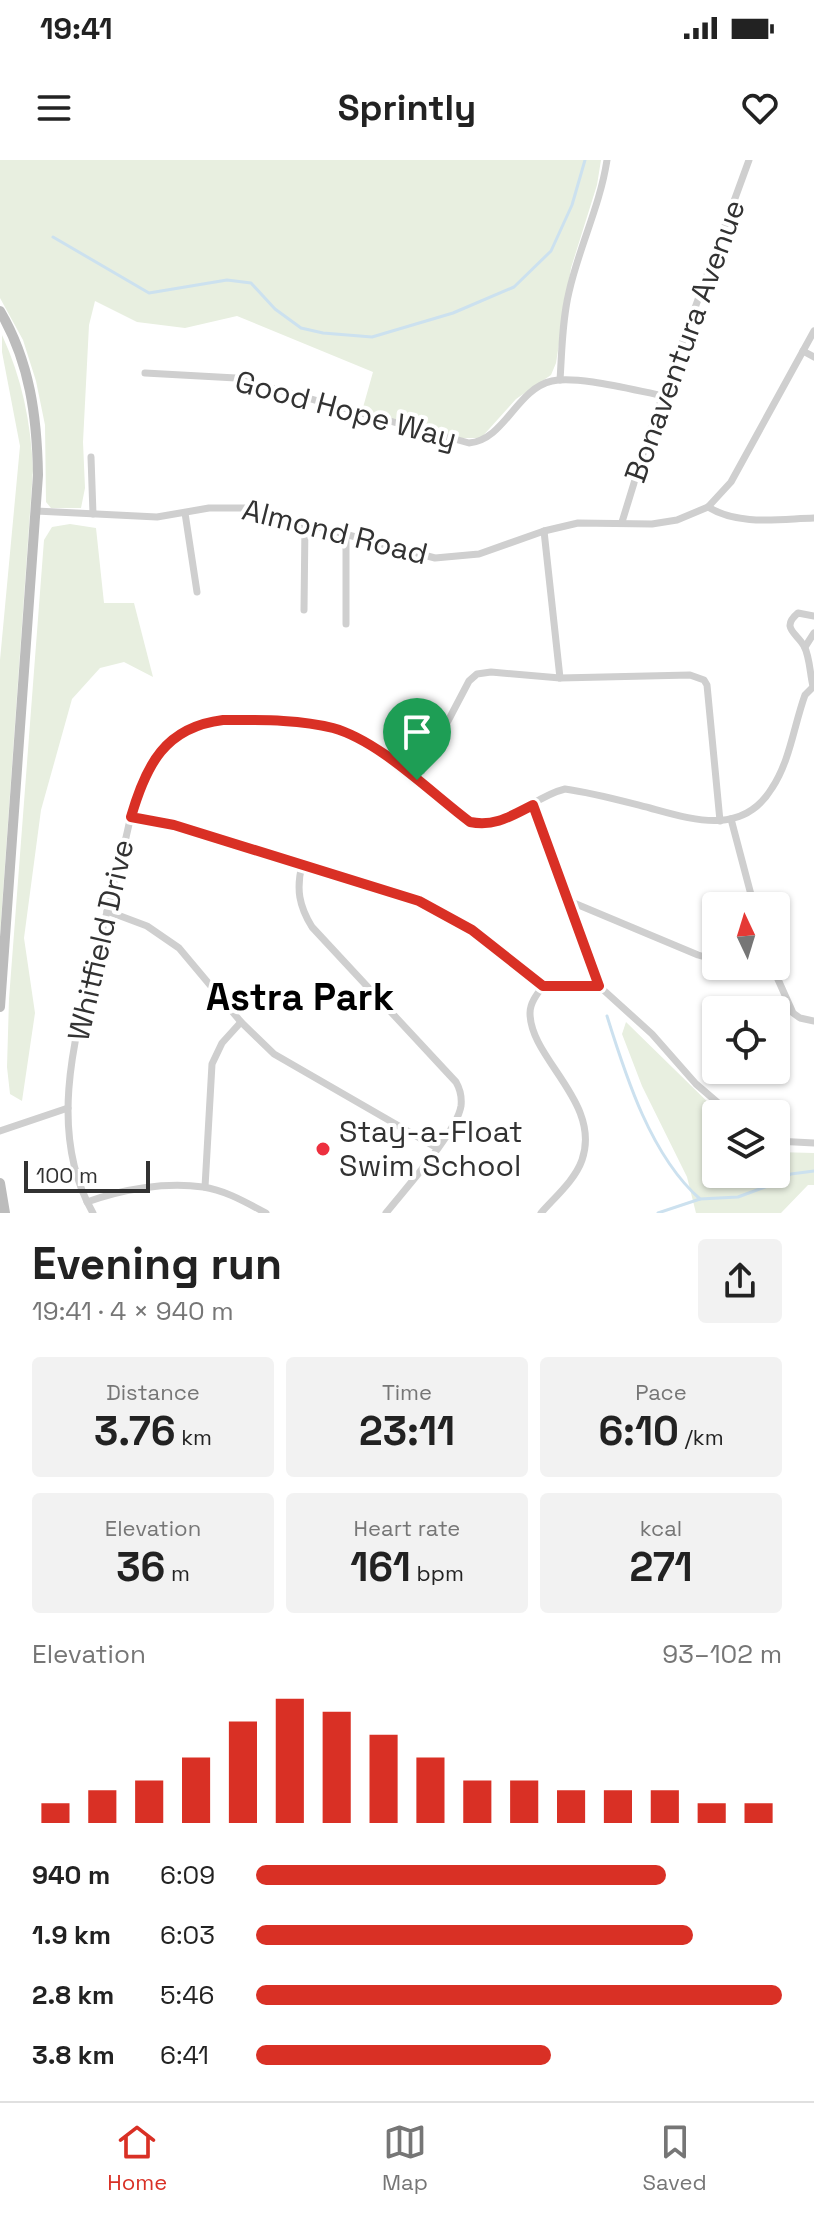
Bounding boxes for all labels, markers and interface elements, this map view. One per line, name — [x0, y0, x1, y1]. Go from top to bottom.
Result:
text: 19:41 — [40, 9, 113, 48]
text: Sprintly — [338, 85, 476, 131]
icon: menu — [32, 86, 76, 130]
icon: heart — [738, 86, 782, 130]
street label: Bonaventura Avenue — [615, 194, 754, 488]
street label: Good Hope Way — [231, 361, 461, 458]
street label: Almond Road — [238, 490, 432, 573]
pin — [383, 698, 451, 780]
icon: arrive — [395, 710, 439, 754]
street label: Whitfield Drive — [58, 835, 143, 1044]
north arrow — [702, 892, 790, 980]
map controls — [702, 892, 790, 1188]
district label: Astra Park — [206, 973, 394, 1021]
button: locate — [702, 996, 790, 1084]
button: layers — [702, 1100, 790, 1188]
place label: Stay-a-Float Swim School — [339, 1112, 523, 1185]
marker: Stay-a-Float Swim School — [314, 1140, 332, 1158]
scale bar — [24, 1157, 150, 1193]
text: 100 m — [36, 1161, 98, 1189]
text: Evening run — [32, 1236, 282, 1292]
button: share — [698, 1239, 782, 1323]
text: 19:41 · 4 × 940 m — [32, 1294, 234, 1328]
text: Distance — [106, 1378, 200, 1406]
text: Time — [382, 1378, 432, 1406]
text: Pace — [635, 1378, 687, 1406]
text: 3.76 — [94, 1406, 176, 1457]
text: 23:11 — [359, 1406, 455, 1457]
text: 6:10 — [598, 1406, 679, 1457]
text: km — [176, 1423, 212, 1451]
text: /km — [679, 1423, 724, 1451]
text: Elevation — [105, 1514, 201, 1542]
text: Heart rate — [354, 1514, 460, 1542]
text: kcal — [640, 1514, 682, 1542]
text: 36 — [116, 1542, 165, 1593]
text: 161 — [350, 1542, 411, 1593]
text: 271 — [629, 1542, 693, 1593]
text: m — [165, 1559, 190, 1587]
text: bpm — [411, 1559, 464, 1587]
text: Elevation — [32, 1637, 146, 1671]
text: 93–102 m — [662, 1637, 782, 1671]
text: 940 m — [32, 1858, 110, 1892]
text: 6:09 — [160, 1858, 215, 1892]
text: 1.9 km — [32, 1918, 111, 1952]
text: 6:03 — [160, 1918, 215, 1952]
text: 2.8 km — [32, 1978, 114, 2012]
text: 5:46 — [160, 1978, 214, 2012]
text: 3.8 km — [32, 2038, 115, 2072]
text: 6:41 — [160, 2038, 209, 2072]
tab: Home — [107, 2120, 167, 2196]
tab: Map — [382, 2120, 428, 2196]
tab: Saved — [642, 2120, 707, 2196]

